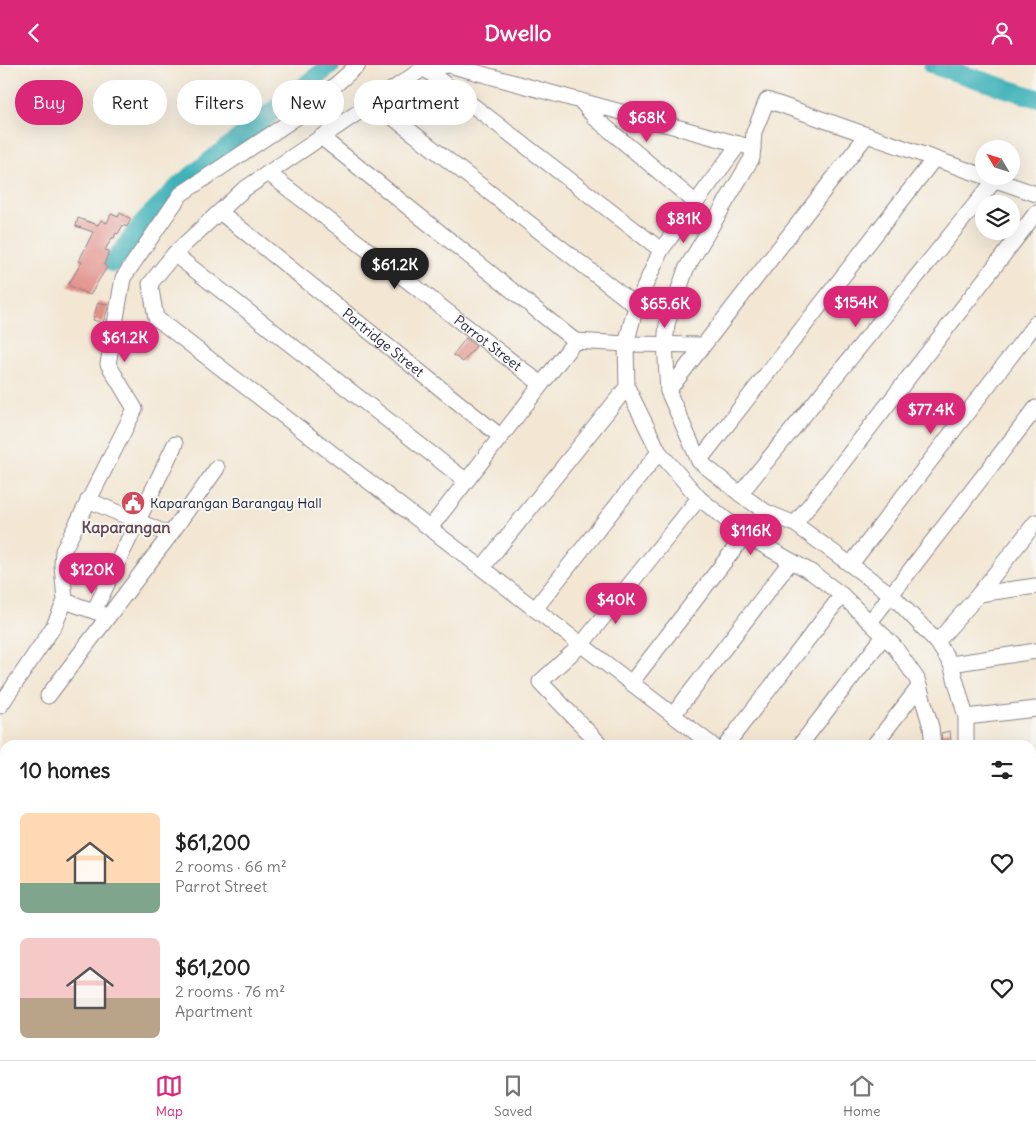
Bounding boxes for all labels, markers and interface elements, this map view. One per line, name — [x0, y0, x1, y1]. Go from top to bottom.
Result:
icon: back — [20, 19, 48, 47]
text: Dwello — [485, 19, 551, 47]
icon: person — [988, 19, 1016, 47]
chip: Buy — [15, 80, 83, 125]
chip: Rent — [93, 80, 167, 125]
chip: Filters — [177, 80, 262, 125]
chip: New — [272, 80, 344, 125]
chip: Apartment — [354, 80, 477, 125]
pin: $68K — [617, 101, 677, 143]
text: $68K — [628, 107, 666, 127]
north arrow — [975, 140, 1020, 185]
map controls — [975, 140, 1020, 240]
button: layers — [975, 195, 1020, 240]
pin: $81K — [654, 201, 714, 244]
text: $81K — [667, 208, 701, 228]
pin: $61.2K — [354, 247, 436, 290]
text: $61.2K — [372, 254, 418, 274]
pin: $154K — [821, 285, 891, 328]
pin: $65.6K — [624, 287, 706, 329]
text: $154K — [834, 292, 878, 312]
text: $65.6K — [640, 293, 690, 313]
street label: Partridge Street — [339, 304, 428, 381]
street label: Parrot Street — [451, 311, 526, 375]
pin: $61.2K — [84, 321, 166, 363]
text: $61.2K — [102, 327, 148, 347]
pin: $77.4K — [890, 393, 972, 435]
text: $77.4K — [908, 399, 954, 419]
public building icon: Kaparangan Barangay Hall — [120, 490, 146, 516]
place label: Kaparangan Barangay Hall — [150, 494, 322, 512]
pin: $116K — [716, 513, 786, 556]
district label: Kaparangan — [81, 517, 171, 538]
text: $116K — [731, 520, 771, 540]
pin: $120K — [57, 553, 127, 595]
text: $120K — [70, 559, 114, 579]
pin: $40K — [586, 583, 646, 625]
text: $40K — [597, 589, 635, 609]
icon: filters — [988, 756, 1016, 784]
text: 10 homes — [20, 757, 110, 784]
text: $61,200 — [175, 829, 251, 856]
icon: home — [60, 833, 120, 893]
icon: heart — [988, 849, 1016, 877]
text: 2 rooms · 66 m² — [175, 856, 287, 876]
text: Parrot Street — [175, 876, 267, 896]
text: $61,200 — [175, 954, 251, 981]
icon: home — [60, 958, 120, 1018]
icon: heart — [988, 974, 1016, 1002]
text: 2 rooms · 76 m² — [175, 981, 285, 1001]
text: Apartment — [175, 1001, 253, 1021]
tab: Map — [155, 1072, 183, 1120]
tab: Saved — [494, 1072, 532, 1120]
tab: Home — [843, 1072, 881, 1120]

